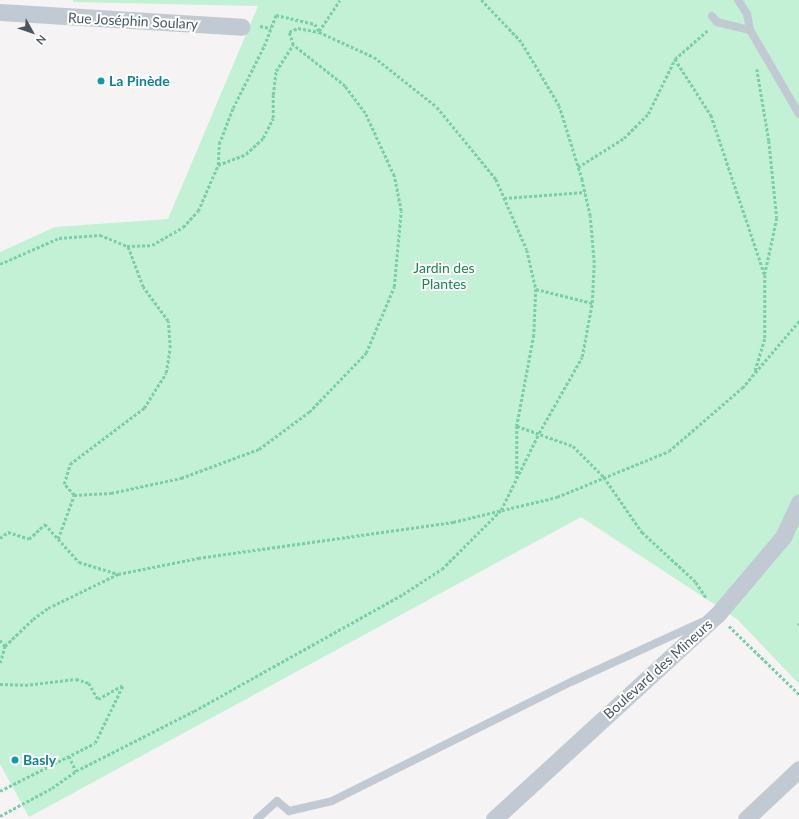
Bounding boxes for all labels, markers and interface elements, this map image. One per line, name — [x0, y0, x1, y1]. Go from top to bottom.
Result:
street label: Rue Joséphin Soulary — [67, 9, 199, 33]
north arrow — [12, 12, 52, 52]
text: N — [34, 33, 49, 47]
place label: La Pinède — [109, 73, 170, 89]
marker: La Pinède — [96, 76, 106, 86]
park label: Jardin des Plantes — [413, 260, 475, 292]
street label: Boulevard des Mineurs — [600, 616, 716, 722]
place label: Basly — [23, 752, 56, 768]
marker: Basly — [10, 755, 20, 765]

